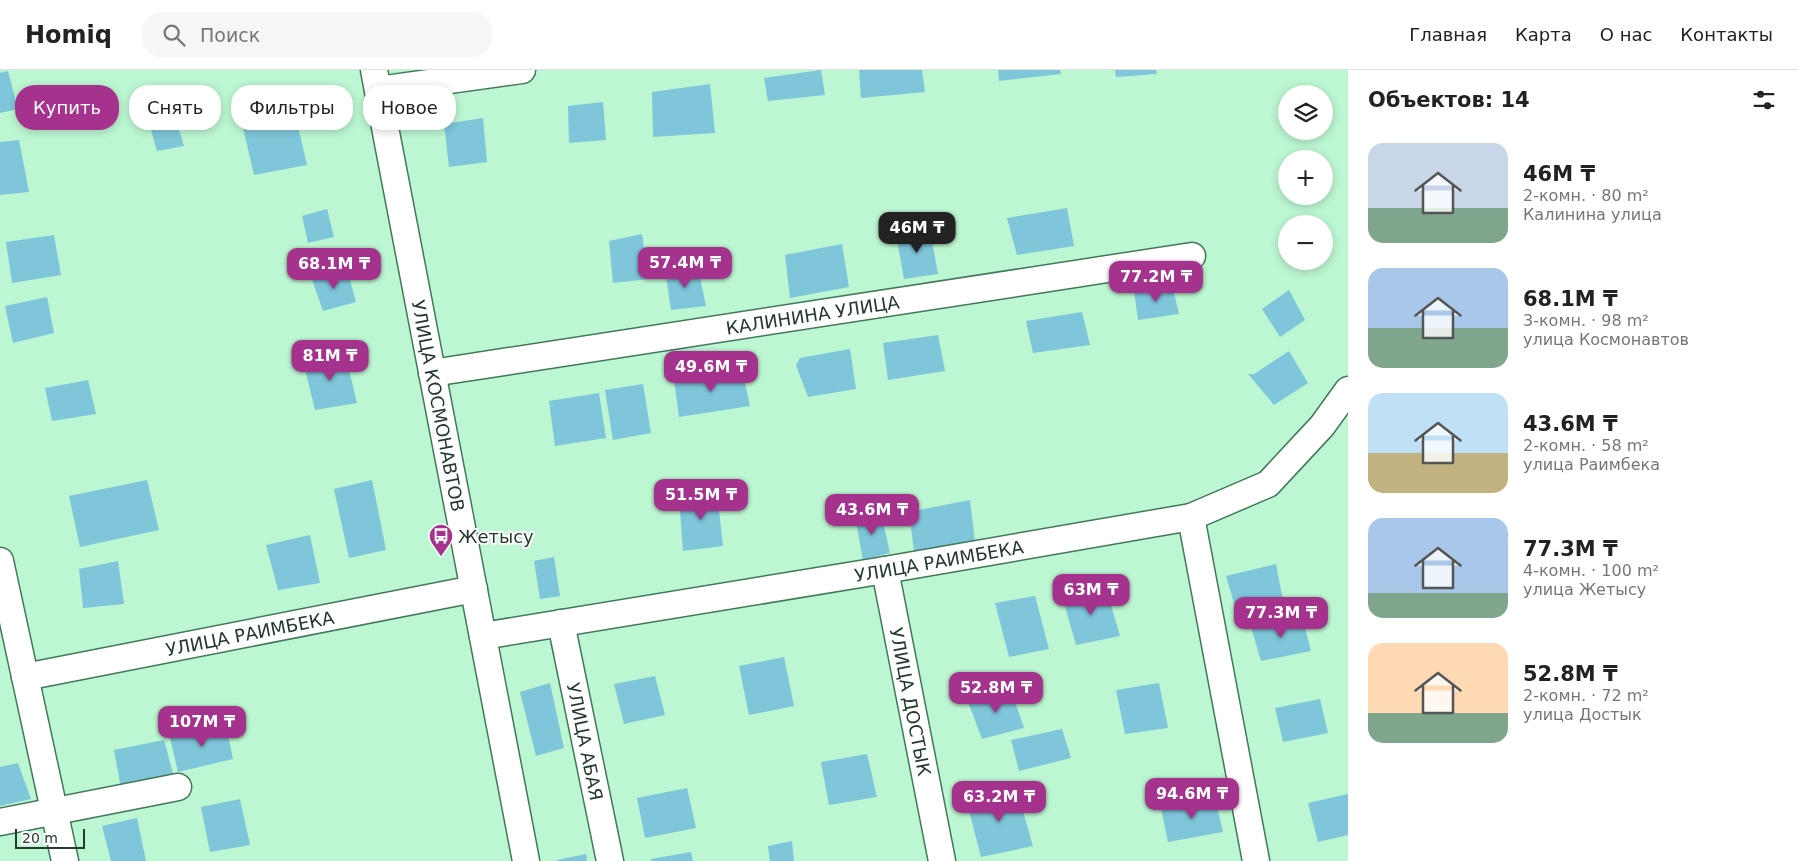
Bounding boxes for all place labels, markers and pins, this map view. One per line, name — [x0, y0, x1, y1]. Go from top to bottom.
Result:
pin: 46M ₸ — [882, 212, 952, 254]
pin: 57.4M ₸ — [639, 246, 731, 289]
pin: 68.1M ₸ — [288, 248, 380, 290]
pin: 77.2M ₸ — [1110, 260, 1202, 303]
pin: 81M ₸ — [295, 340, 365, 382]
pin: 49.6M ₸ — [665, 350, 757, 393]
pin: 51.5M ₸ — [655, 478, 747, 521]
pin: 43.6M ₸ — [826, 494, 918, 536]
bus stop icon: Жетысу — [428, 523, 454, 557]
place label: Жетысу — [458, 526, 534, 547]
pin: 63M ₸ — [1056, 574, 1126, 616]
pin: 77.3M ₸ — [1235, 596, 1327, 639]
pin: 52.8M ₸ — [950, 672, 1042, 714]
pin: 107M ₸ — [161, 706, 243, 748]
pin: 94.6M ₸ — [1146, 778, 1238, 820]
pin: 63.2M ₸ — [953, 780, 1045, 823]

